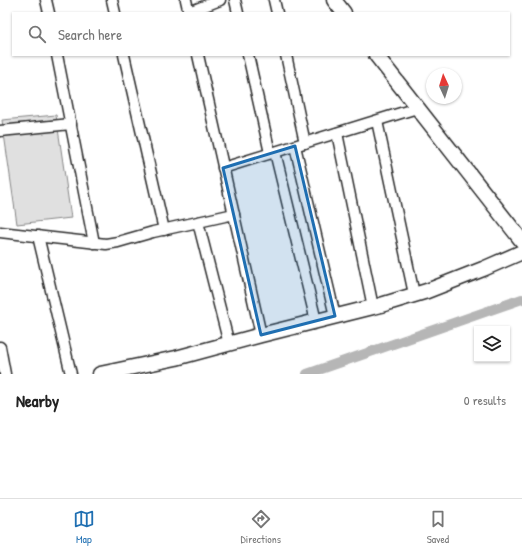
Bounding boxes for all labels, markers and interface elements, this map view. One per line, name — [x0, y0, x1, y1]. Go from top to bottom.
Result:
search box — [12, 12, 510, 56]
icon: search — [26, 23, 48, 45]
text: Search here — [58, 24, 122, 45]
north arrow — [426, 68, 462, 104]
map controls — [474, 326, 510, 362]
button: layers — [474, 326, 510, 362]
text: Nearby — [16, 389, 59, 412]
text: 0 results — [464, 391, 506, 409]
tab: Map — [73, 508, 95, 546]
tab: Directions — [241, 508, 281, 546]
tab: Saved — [427, 508, 449, 546]

